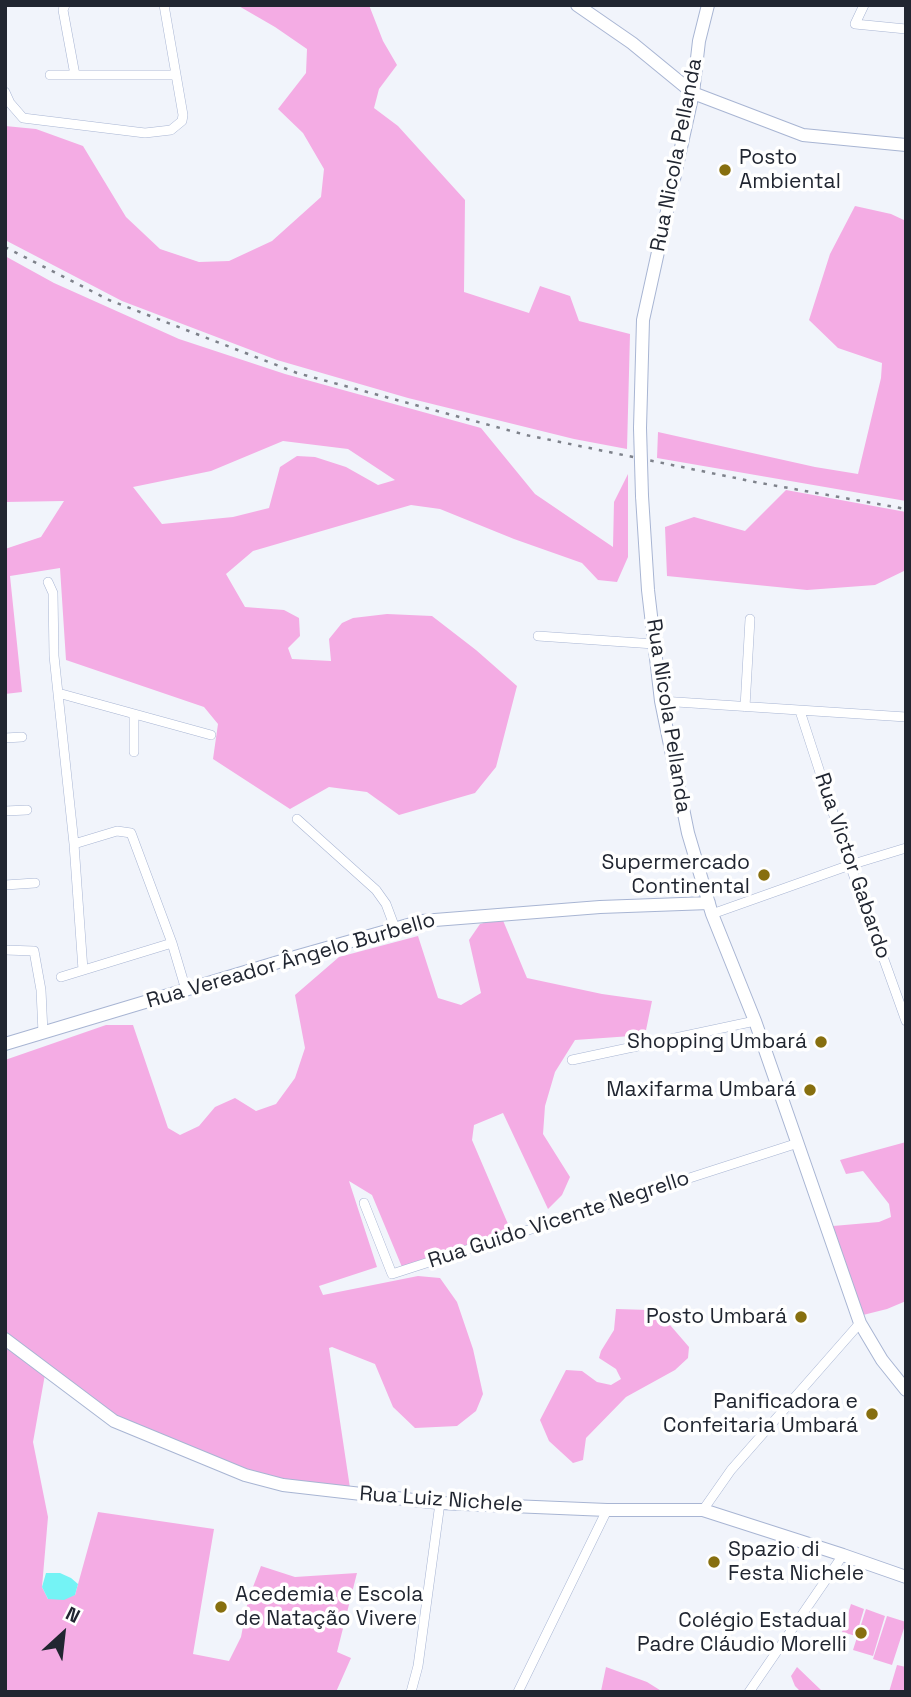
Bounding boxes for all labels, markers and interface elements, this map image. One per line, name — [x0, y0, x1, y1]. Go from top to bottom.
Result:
street label: Rua Nicola Pellanda — [646, 56, 708, 254]
place label: Posto Ambiental — [739, 145, 841, 195]
marker: Posto Ambiental — [717, 162, 733, 178]
street label: Rua Nicola Pellanda — [640, 617, 696, 815]
street label: Rua Victor Gabardo — [808, 770, 896, 962]
place label: Supermercado Continental — [602, 850, 750, 900]
marker: Supermercado Continental — [756, 867, 772, 883]
street label: Rua Vereador Ângelo Burbello — [144, 908, 438, 1014]
place label: Shopping Umbará — [627, 1029, 807, 1055]
marker: Shopping Umbará — [813, 1034, 829, 1050]
place label: Maxifarma Umbará — [606, 1077, 796, 1103]
marker: Maxifarma Umbará — [802, 1082, 818, 1098]
street label: Rua Guido Vicente Negrello — [425, 1166, 693, 1274]
place label: Posto Umbará — [646, 1304, 787, 1330]
marker: Posto Umbará — [793, 1309, 809, 1325]
place label: Panificadora e Confeitaria Umbará — [663, 1389, 858, 1439]
marker: Panificadora e Confeitaria Umbará — [864, 1406, 880, 1422]
street label: Rua Luiz Nichele — [358, 1482, 524, 1518]
place label: Spazio di Festa Nichele — [728, 1537, 864, 1587]
marker: Spazio di Festa Nichele — [706, 1554, 722, 1570]
place label: Acedemia e Escola de Natação Vivere — [235, 1582, 423, 1632]
north arrow — [28, 1599, 98, 1669]
marker: Acedemia e Escola de Natação Vivere — [213, 1599, 229, 1615]
text: N — [61, 1601, 84, 1629]
place label: Colégio Estadual Padre Cláudio Morelli — [637, 1608, 847, 1658]
marker: Colégio Estadual Padre Cláudio Morelli — [853, 1625, 869, 1641]

